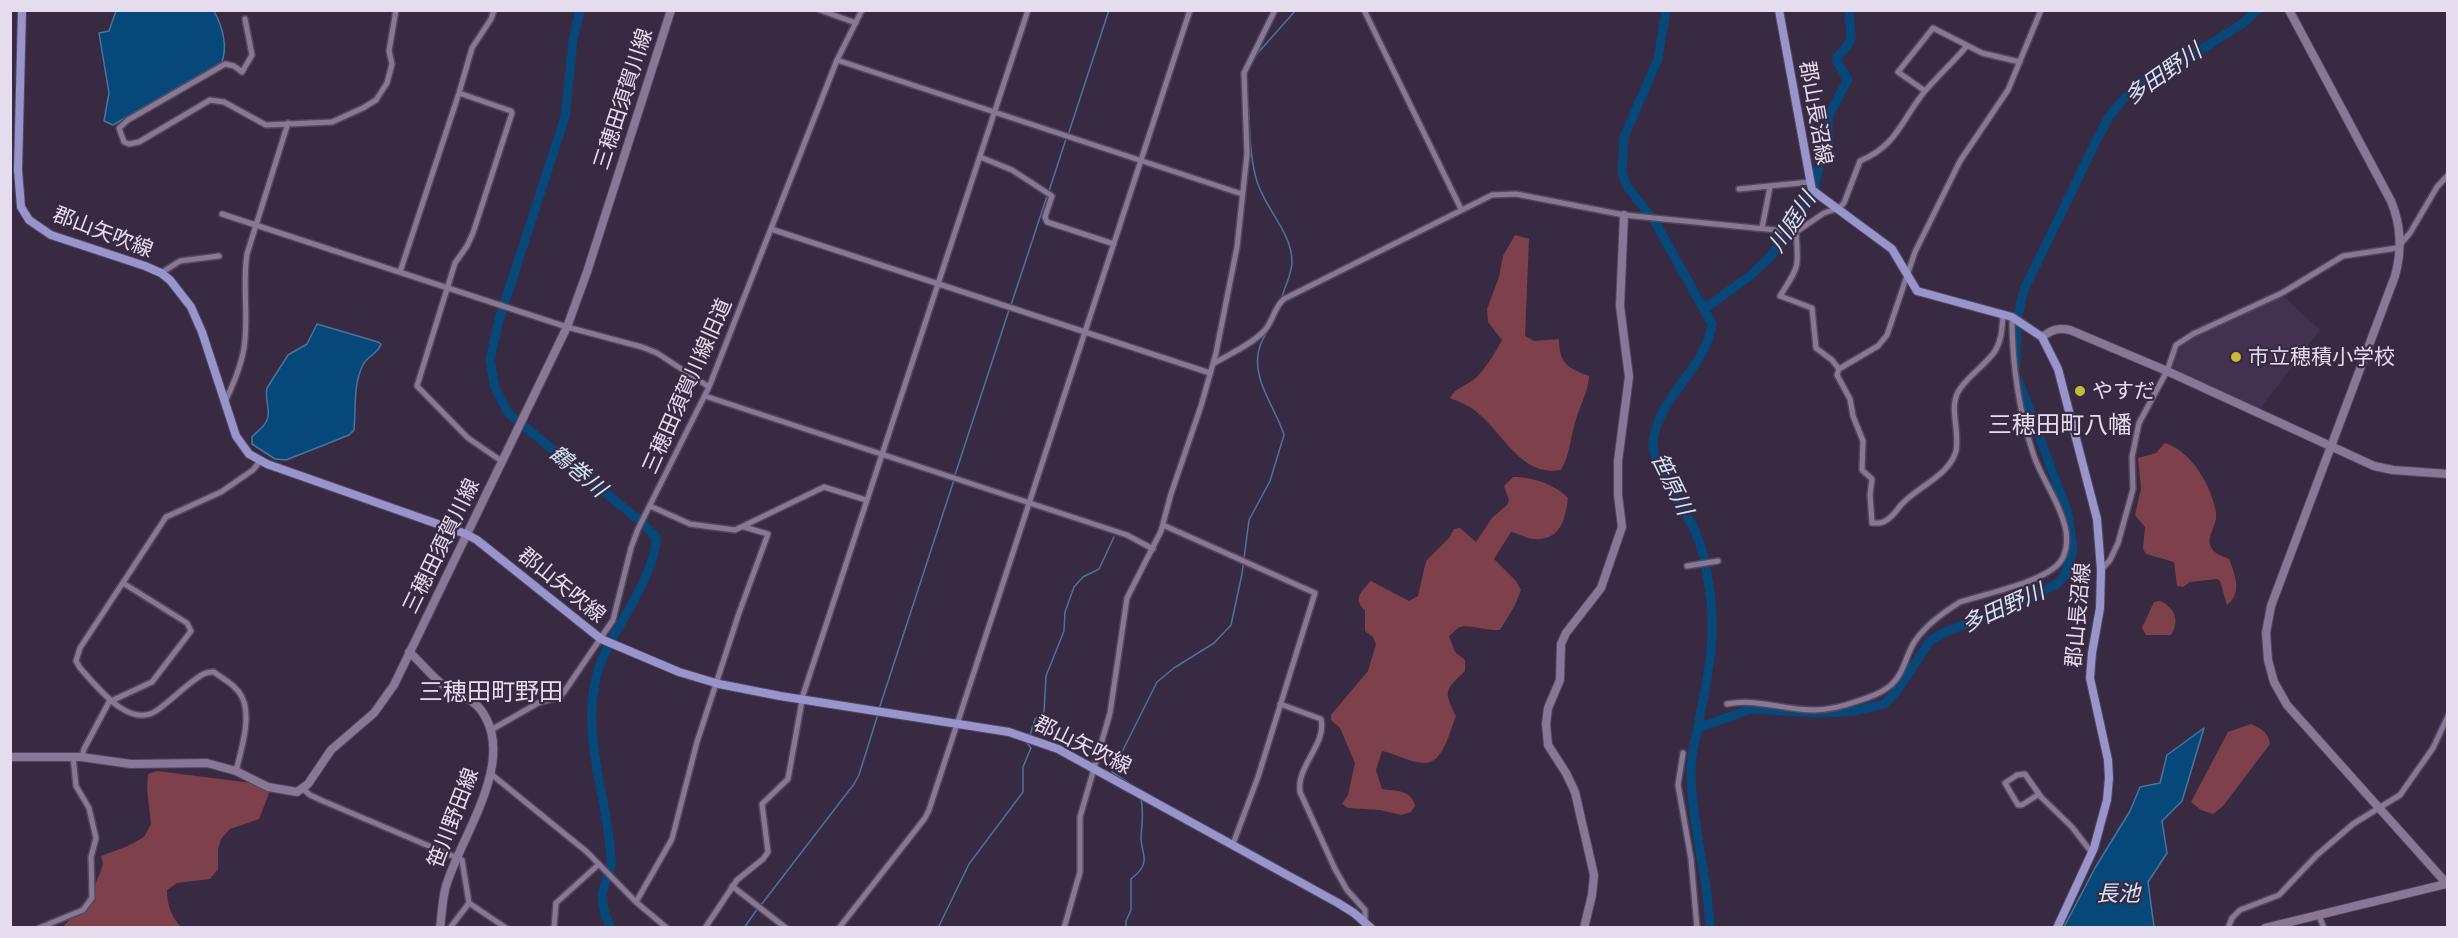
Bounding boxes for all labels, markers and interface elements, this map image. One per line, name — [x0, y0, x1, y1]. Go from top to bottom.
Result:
street label: 三穂田須賀川線 — [588, 25, 658, 173]
water label: 多田野川 — [2119, 38, 2207, 110]
street label: 郡山長沼線 — [1794, 59, 1838, 167]
water label: 川庭川 — [1763, 187, 1821, 257]
street label: 郡山矢吹線 — [49, 201, 157, 263]
street label: 三穂田須賀川線旧道 — [637, 295, 737, 477]
place label: 市立穂積小学校 — [2248, 344, 2395, 370]
marker: 市立穂積小学校 — [2229, 350, 2243, 364]
place label: やすだ — [2092, 378, 2155, 404]
marker: やすだ — [2073, 384, 2087, 398]
district label: 三穂田町八幡 — [1988, 411, 2132, 439]
water label: 鶴巻川 — [544, 440, 612, 502]
water label: 笹原川 — [1646, 449, 1698, 519]
street label: 三穂田須賀川線 — [397, 474, 485, 618]
street label: 郡山矢吹線 — [513, 542, 611, 628]
street label: 郡山長沼線 — [2061, 562, 2095, 668]
water label: 多田野川 — [1957, 578, 2049, 638]
district label: 三穂田町野田 — [419, 678, 563, 706]
street label: 郡山矢吹線 — [1030, 711, 1136, 779]
street label: 笹川野田線 — [422, 764, 484, 872]
water label: 長池 — [2096, 881, 2140, 907]

